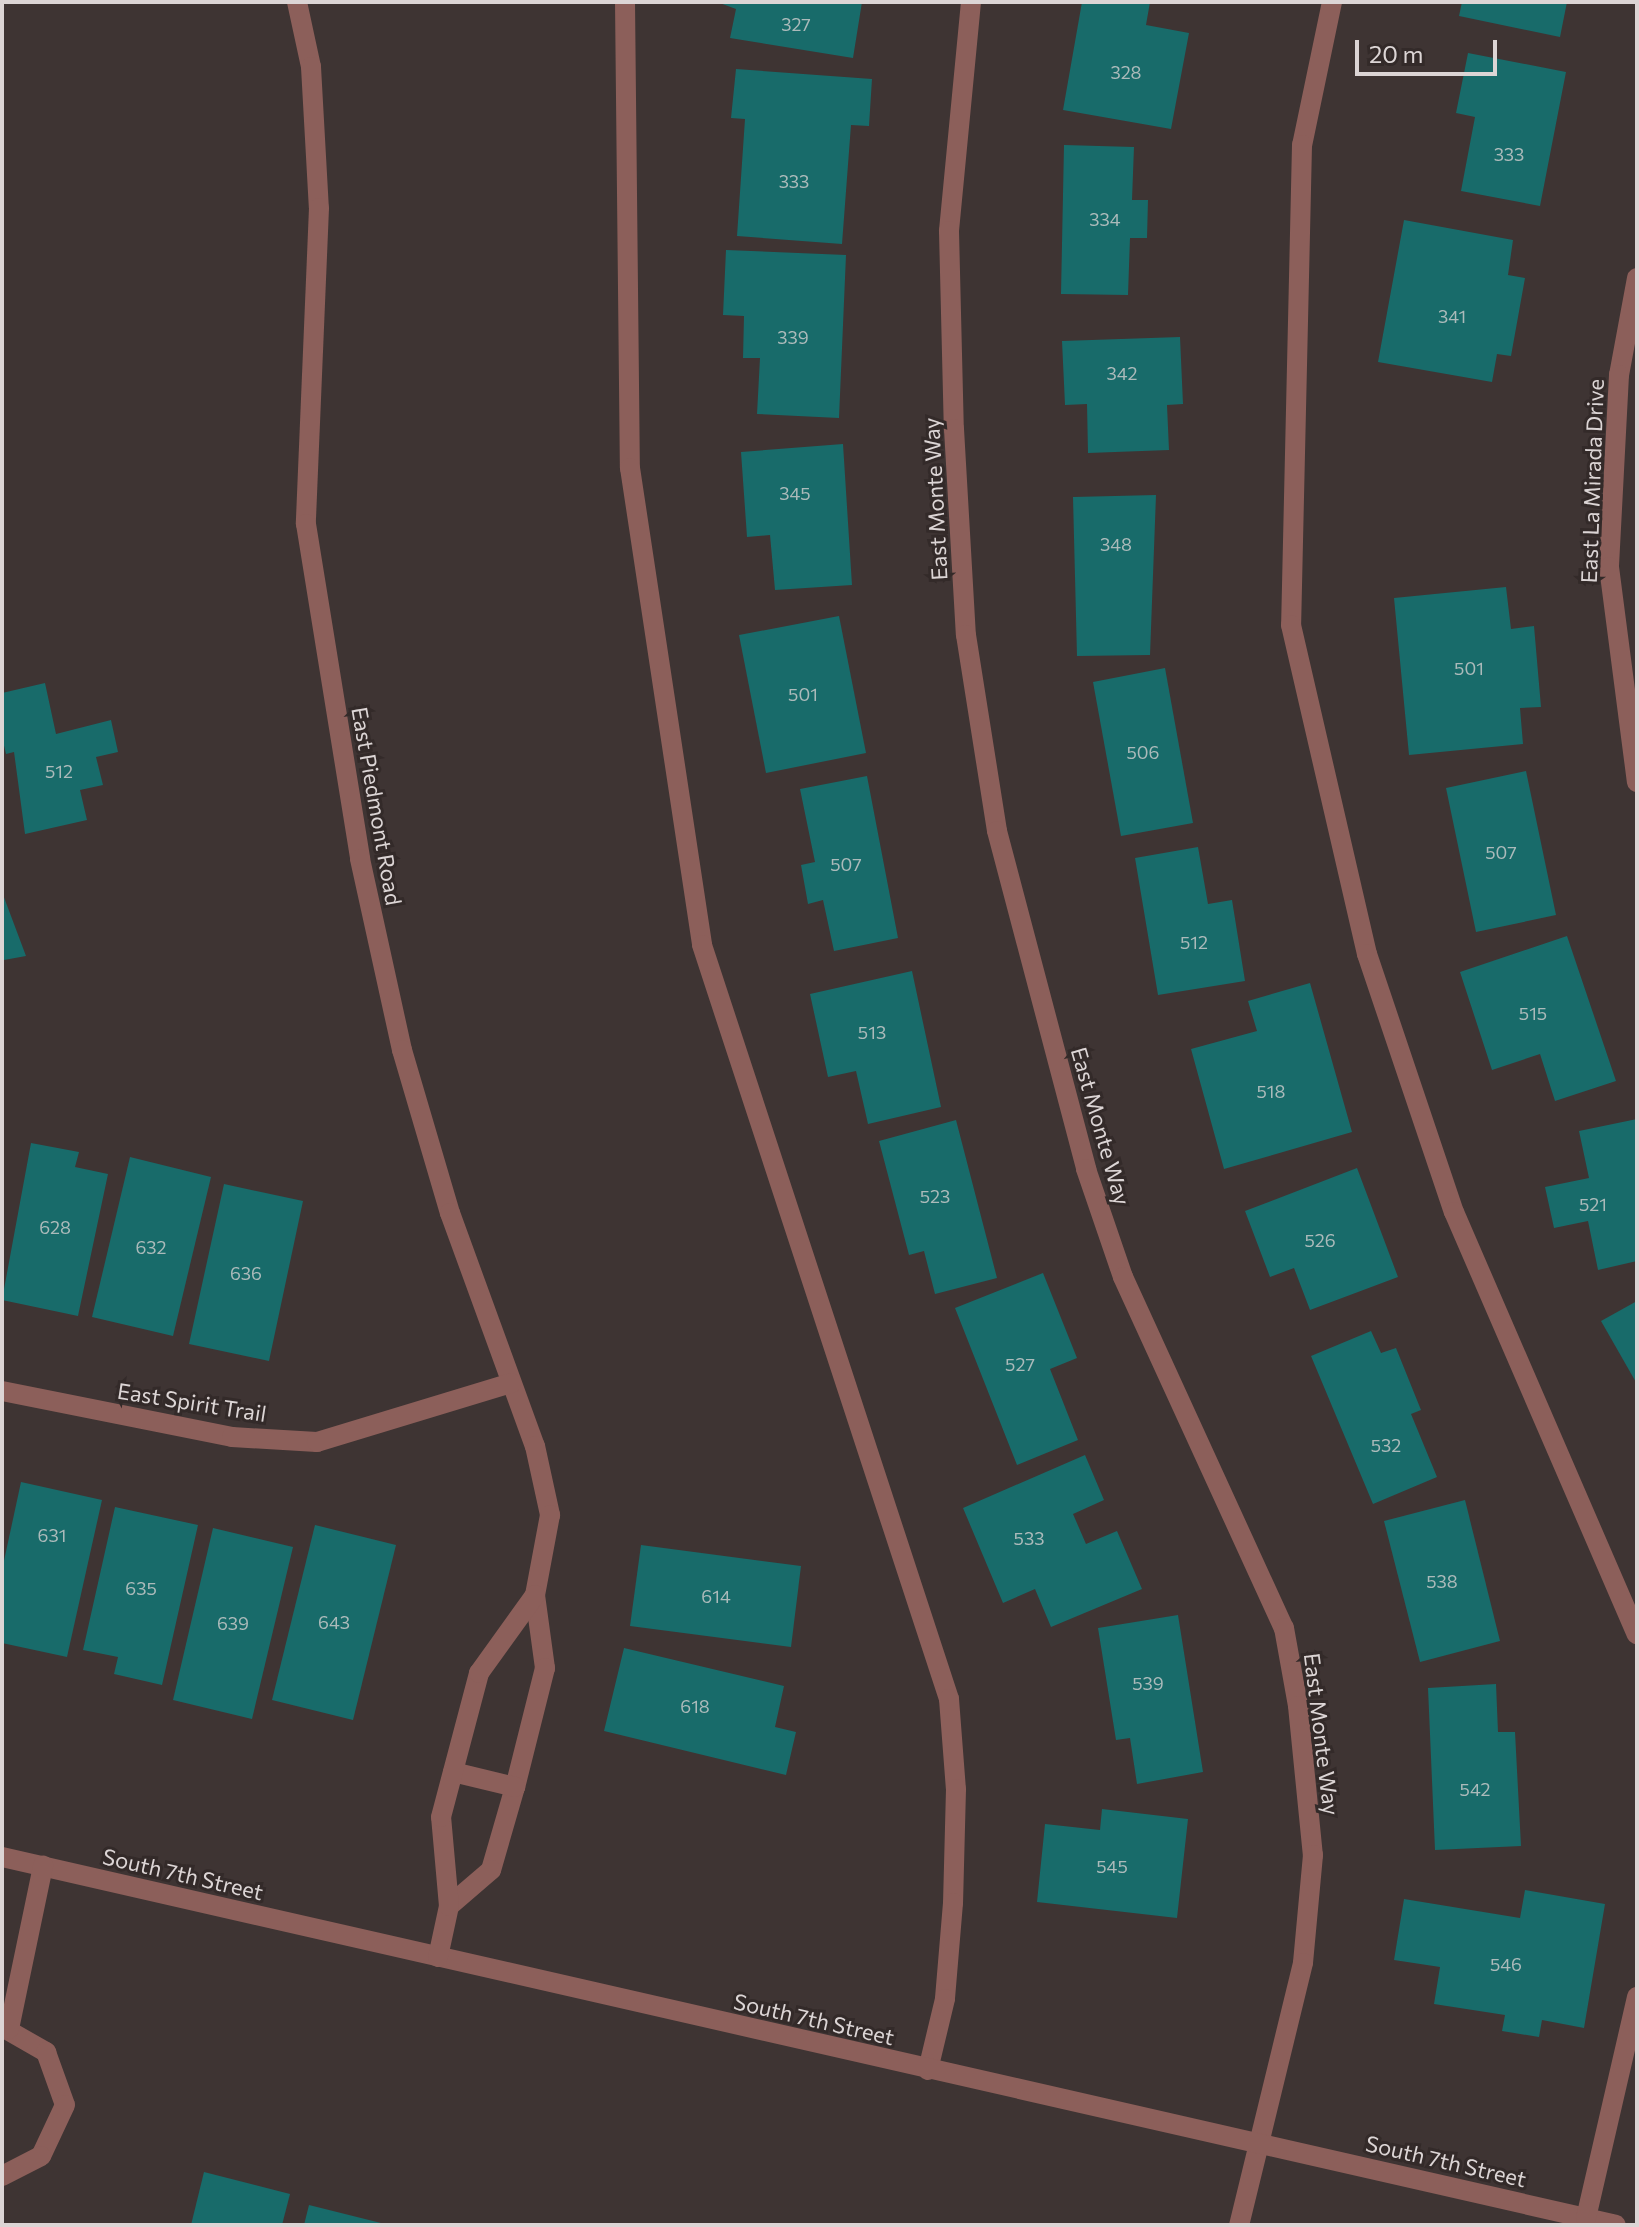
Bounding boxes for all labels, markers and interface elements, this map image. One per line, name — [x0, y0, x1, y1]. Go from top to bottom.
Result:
house number: 327 — [781, 13, 811, 35]
scale bar — [1359, 24, 1501, 74]
text: 20 m — [1369, 39, 1423, 68]
house number: 328 — [1110, 61, 1142, 83]
house number: 333 — [1494, 143, 1524, 165]
house number: 333 — [779, 170, 809, 192]
house number: 334 — [1089, 208, 1121, 230]
house number: 341 — [1438, 305, 1466, 327]
house number: 339 — [777, 326, 809, 348]
house number: 342 — [1107, 362, 1137, 384]
street label: East La Mirada Drive — [1575, 378, 1609, 584]
street label: East Monte Way — [918, 417, 952, 581]
house number: 345 — [779, 482, 811, 504]
house number: 348 — [1100, 533, 1132, 555]
house number: 501 — [1454, 657, 1484, 679]
house number: 501 — [788, 683, 818, 705]
street label: East Piedmont Road — [347, 705, 407, 907]
house number: 506 — [1126, 741, 1160, 763]
house number: 512 — [45, 760, 73, 782]
house number: 507 — [1485, 841, 1517, 863]
house number: 507 — [830, 853, 862, 875]
house number: 512 — [1180, 931, 1208, 953]
house number: 515 — [1519, 1002, 1547, 1024]
house number: 513 — [858, 1021, 886, 1043]
street label: East Monte Way — [1066, 1044, 1136, 1208]
house number: 518 — [1257, 1080, 1285, 1102]
house number: 523 — [920, 1185, 950, 1207]
house number: 521 — [1579, 1193, 1607, 1215]
house number: 628 — [39, 1216, 71, 1238]
house number: 526 — [1304, 1229, 1336, 1251]
house number: 632 — [135, 1236, 167, 1258]
house number: 636 — [230, 1262, 262, 1284]
house number: 527 — [1005, 1353, 1035, 1375]
street label: East Spirit Trail — [116, 1377, 268, 1427]
house number: 532 — [1371, 1434, 1401, 1456]
house number: 631 — [38, 1524, 66, 1546]
house number: 533 — [1014, 1527, 1044, 1549]
house number: 538 — [1426, 1570, 1458, 1592]
house number: 635 — [125, 1577, 157, 1599]
house number: 614 — [701, 1585, 731, 1607]
house number: 643 — [318, 1611, 350, 1633]
house number: 639 — [217, 1612, 249, 1634]
street label: East Monte Way — [1299, 1651, 1345, 1817]
house number: 539 — [1132, 1672, 1164, 1694]
house number: 618 — [680, 1695, 710, 1717]
house number: 542 — [1460, 1778, 1490, 1800]
street label: South 7th Street — [100, 1843, 266, 1905]
house number: 545 — [1096, 1855, 1128, 1877]
house number: 546 — [1490, 1953, 1522, 1975]
street label: South 7th Street — [731, 1988, 897, 2050]
street label: South 7th Street — [1363, 2130, 1529, 2192]

